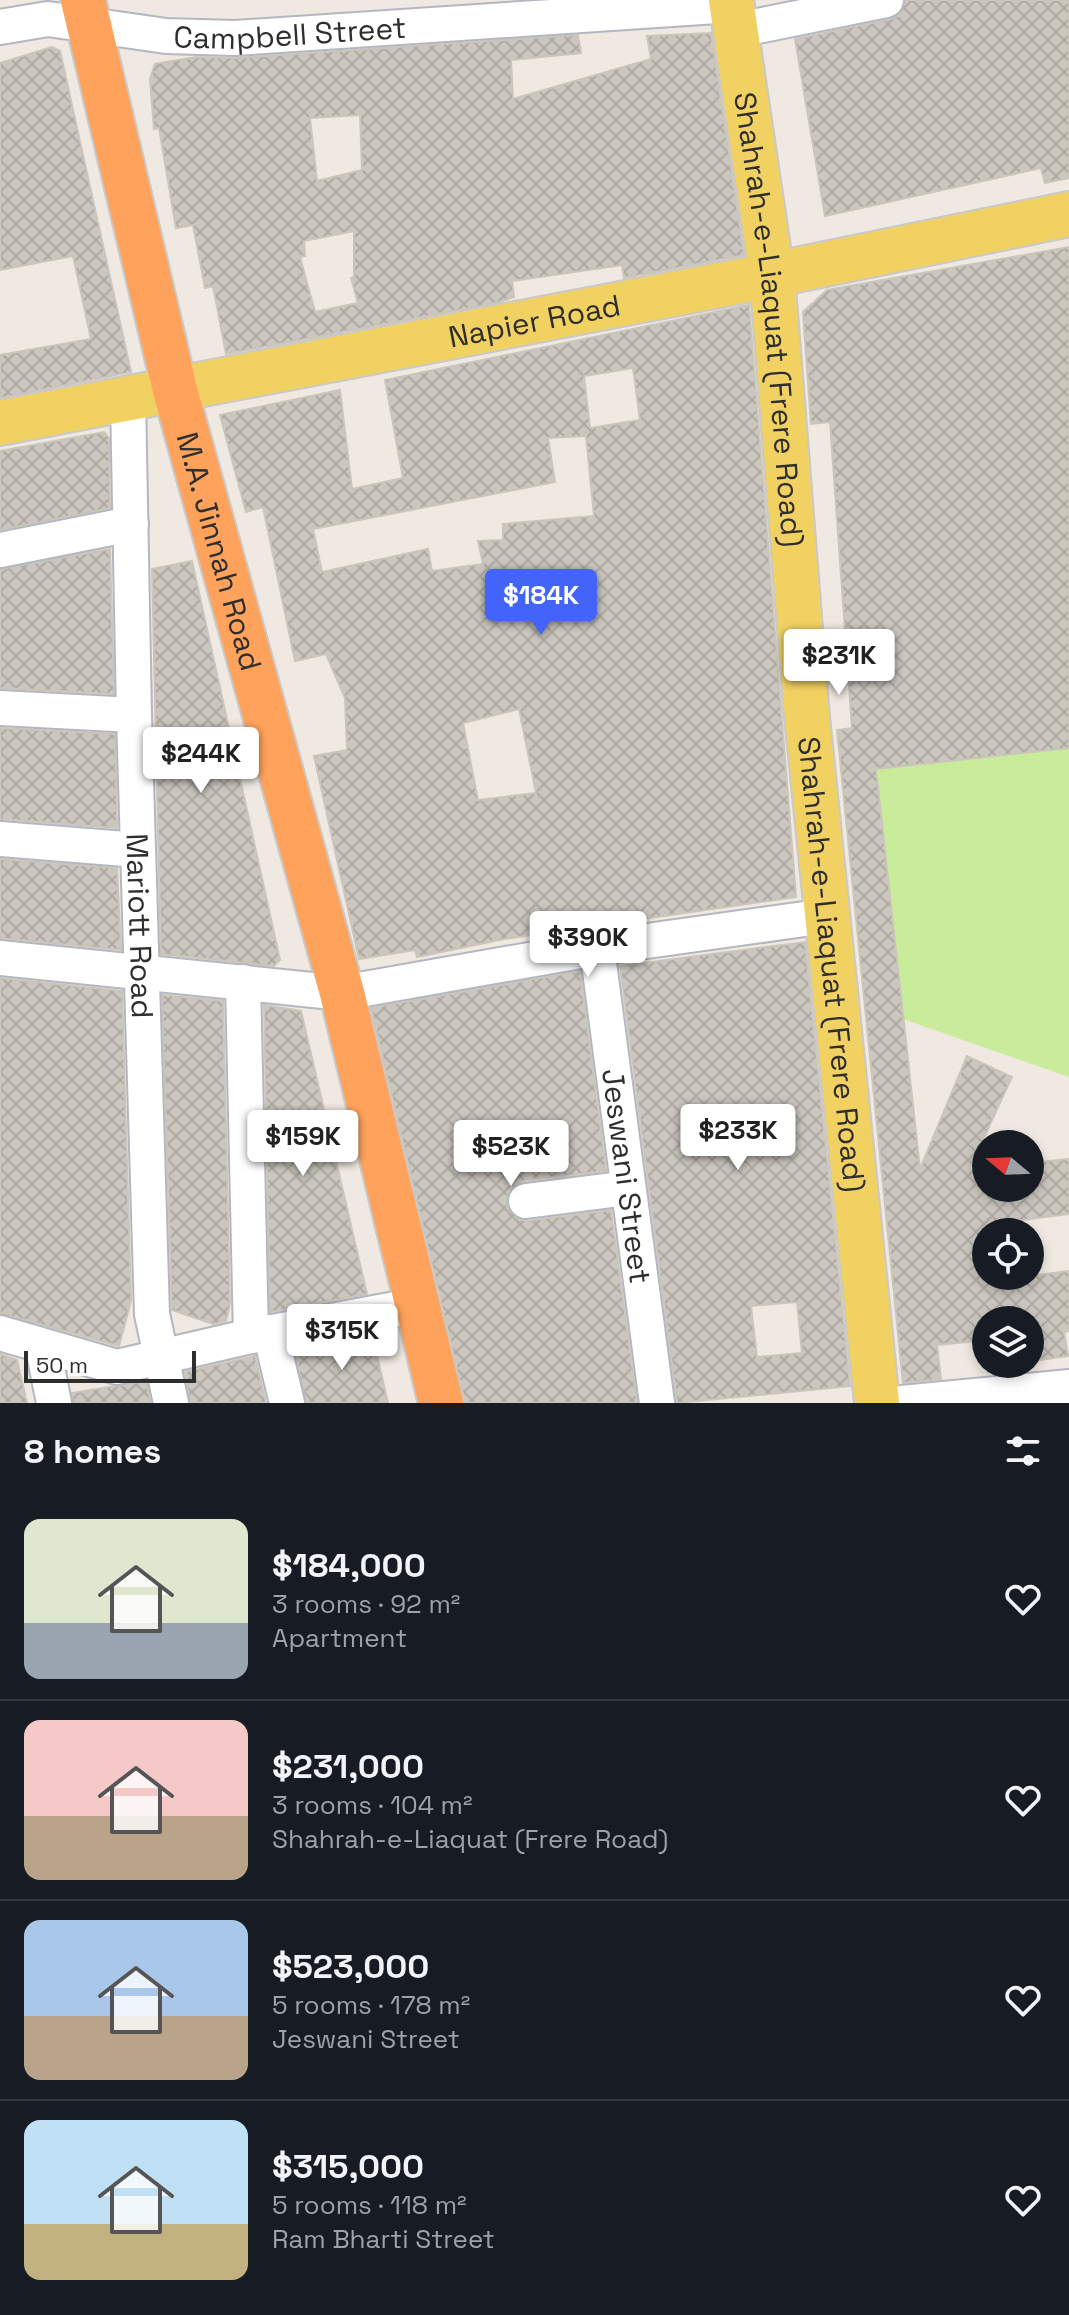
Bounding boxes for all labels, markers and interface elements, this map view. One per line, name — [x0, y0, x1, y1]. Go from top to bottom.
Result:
street label: Campbell Street — [173, 7, 407, 58]
street label: Shahrah-e-Liaquat (Frere Road) — [725, 89, 813, 548]
street label: Napier Road — [445, 285, 624, 356]
street label: M.A. Jinnah Road — [168, 428, 271, 675]
pin: $184K — [485, 569, 597, 637]
text: $184K — [503, 578, 579, 612]
pin: $231K — [783, 629, 895, 697]
text: $231K — [802, 638, 876, 672]
pin: $244K — [145, 727, 257, 795]
street label: Shahrah-e-Liaquat (Frere Road) — [790, 735, 875, 1194]
text: $244K — [161, 736, 241, 770]
street label: Mariott Road — [118, 833, 163, 1019]
pin: $390K — [532, 911, 644, 979]
text: $390K — [548, 920, 628, 954]
street label: Jeswani Street — [594, 1066, 661, 1286]
pin: $233K — [682, 1104, 794, 1172]
pin: $159K — [247, 1110, 359, 1178]
text: $233K — [698, 1113, 778, 1147]
text: $159K — [265, 1119, 341, 1153]
pin: $523K — [455, 1120, 567, 1188]
text: $523K — [472, 1129, 550, 1163]
north arrow — [972, 1130, 1044, 1202]
map controls — [972, 1130, 1044, 1378]
button: locate — [972, 1218, 1044, 1290]
pin: $315K — [286, 1304, 398, 1372]
button: layers — [972, 1306, 1044, 1378]
text: $315K — [305, 1313, 379, 1347]
scale bar — [24, 1347, 196, 1383]
text: 50 m — [36, 1351, 88, 1379]
icon: filters — [1001, 1429, 1045, 1473]
text: 8 homes — [24, 1430, 161, 1473]
text: $184,000 — [272, 1544, 426, 1587]
icon: home — [88, 1551, 184, 1647]
icon: heart — [1001, 1577, 1045, 1621]
text: 3 rooms · 92 m² — [272, 1587, 460, 1621]
text: Apartment — [272, 1621, 407, 1655]
text: $231,000 — [272, 1745, 424, 1788]
icon: home — [88, 1752, 184, 1848]
icon: heart — [1001, 1778, 1045, 1822]
text: 3 rooms · 104 m² — [272, 1788, 473, 1822]
text: Shahrah-e-Liaquat (Frere Road) — [272, 1822, 668, 1856]
text: $523,000 — [272, 1945, 429, 1988]
icon: home — [88, 1952, 184, 2048]
icon: heart — [1001, 1978, 1045, 2022]
text: 5 rooms · 178 m² — [272, 1988, 470, 2022]
text: Jeswani Street — [272, 2022, 460, 2056]
text: $315,000 — [272, 2145, 424, 2188]
icon: home — [88, 2152, 184, 2248]
icon: heart — [1001, 2178, 1045, 2222]
text: 5 rooms · 118 m² — [272, 2188, 467, 2222]
text: Ram Bharti Street — [272, 2222, 495, 2256]

